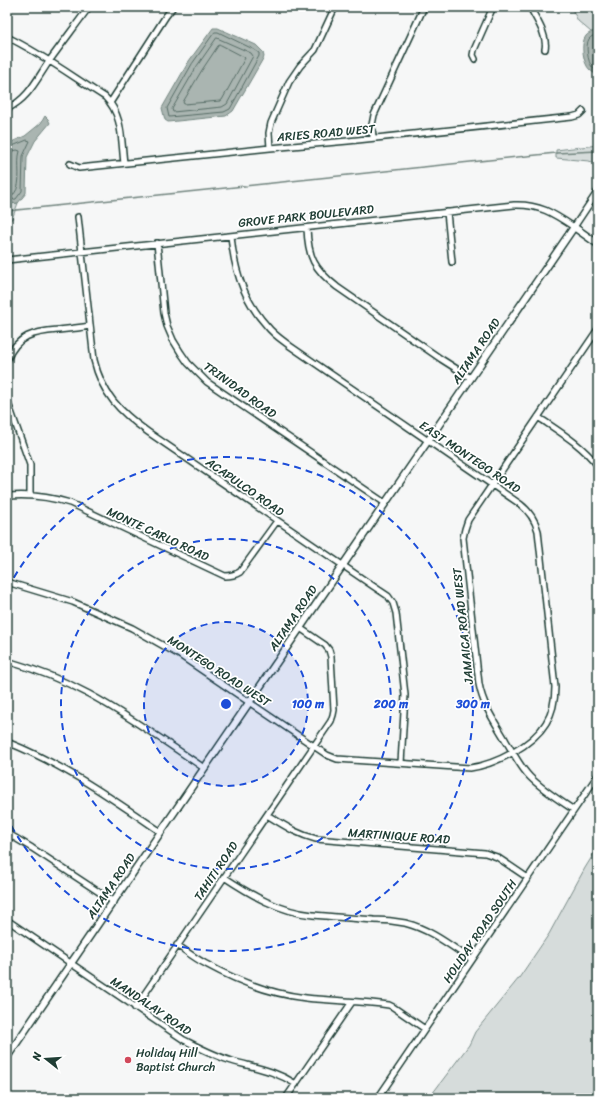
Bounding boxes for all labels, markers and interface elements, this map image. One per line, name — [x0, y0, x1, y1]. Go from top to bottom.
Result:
street label: ARIES ROAD WEST — [275, 118, 377, 148]
street label: GROVE PARK BOULEVARD — [237, 198, 376, 234]
street label: ALTAMA ROAD — [445, 313, 507, 390]
street label: TRINIDAD ROAD — [199, 356, 282, 425]
street label: EAST MONTEGO ROAD — [415, 415, 526, 500]
street label: ACAPULCO ROAD — [200, 451, 289, 522]
street label: MONTE CARLO ROAD — [103, 501, 214, 568]
street label: JAMAICA ROAD WEST — [446, 566, 480, 686]
street label: ALTAMA ROAD — [262, 580, 324, 657]
street label: MONTEGO ROAD WEST — [163, 629, 276, 713]
text: 100 m — [292, 693, 325, 715]
text: 200 m — [373, 693, 409, 715]
text: 300 m — [455, 693, 491, 715]
centre of rings — [219, 697, 233, 711]
street label: MARTINIQUE ROAD — [347, 821, 452, 851]
street label: TAHITI ROAD — [188, 836, 245, 905]
street label: ALTAMA ROAD — [80, 848, 142, 925]
street label: HOLIDAY ROAD SOUTH — [437, 874, 523, 988]
street label: MANDALAY ROAD — [106, 971, 197, 1042]
north arrow — [26, 1039, 66, 1079]
place label: Holiday Hill Baptist Church — [136, 1042, 215, 1078]
text: N — [26, 1049, 47, 1064]
marker: Holiday Hill Baptist Church — [123, 1055, 133, 1065]

